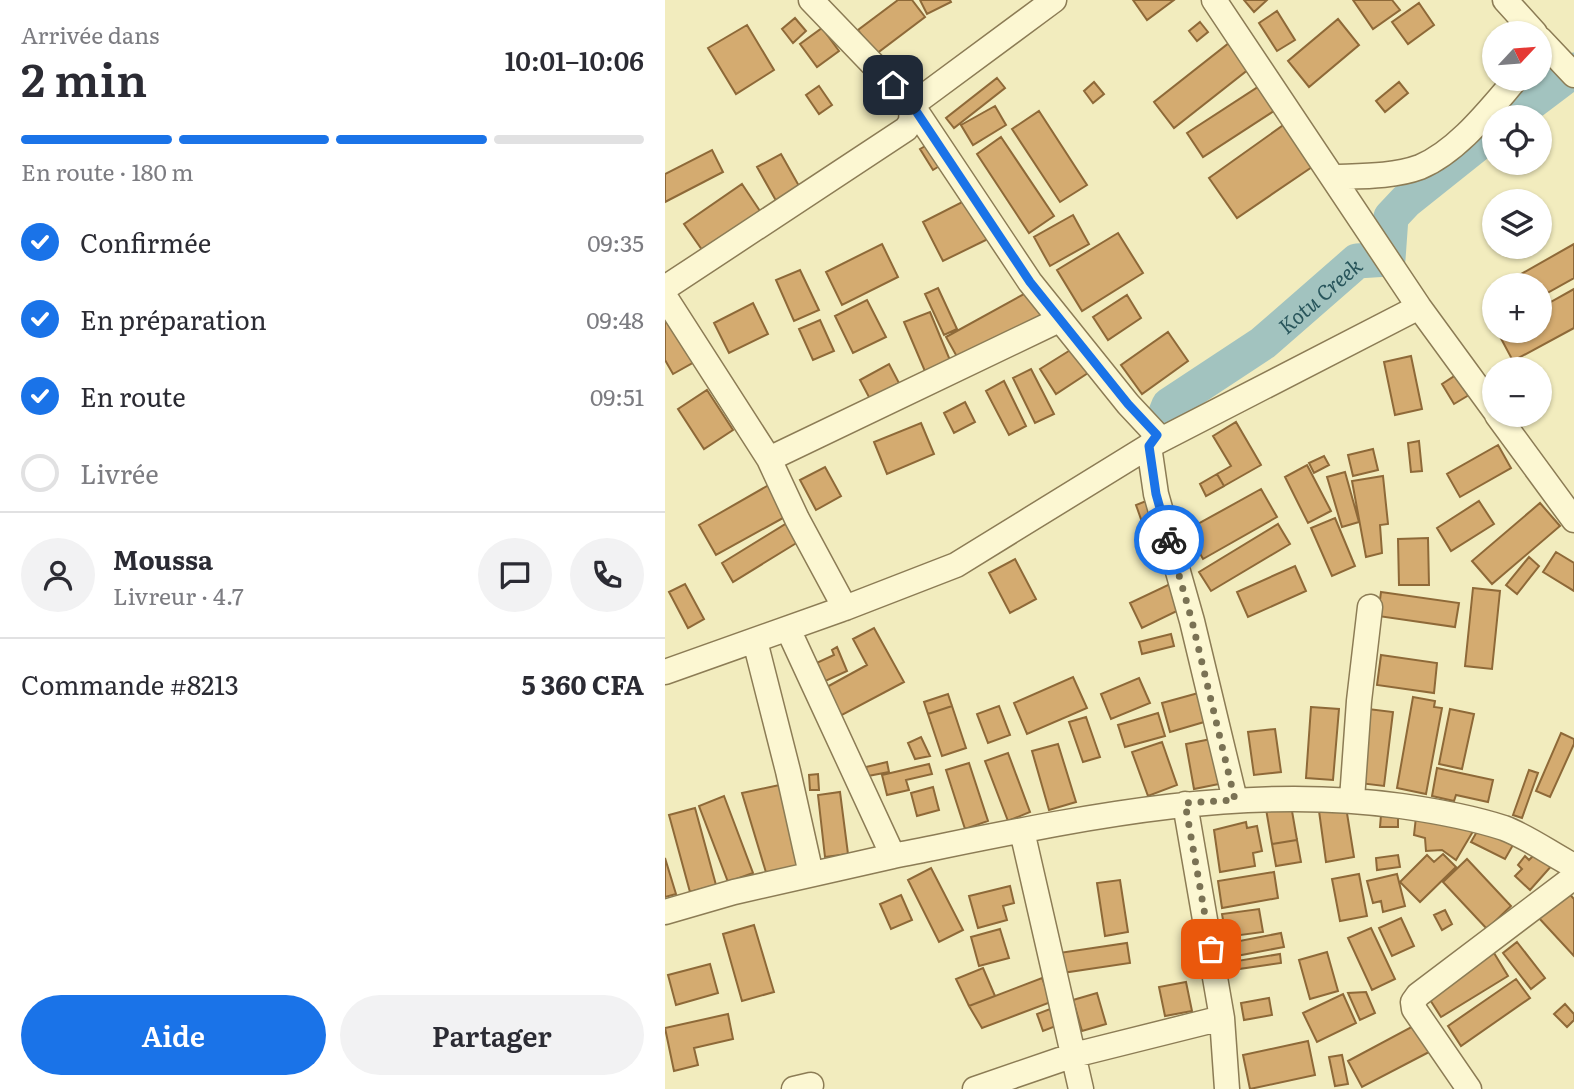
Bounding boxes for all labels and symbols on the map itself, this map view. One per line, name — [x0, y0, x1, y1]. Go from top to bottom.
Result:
north arrow — [1482, 21, 1552, 91]
pin — [863, 55, 923, 115]
water label: Kotu Creek — [1270, 249, 1368, 340]
courier — [1134, 505, 1204, 575]
pin — [1181, 919, 1241, 979]

